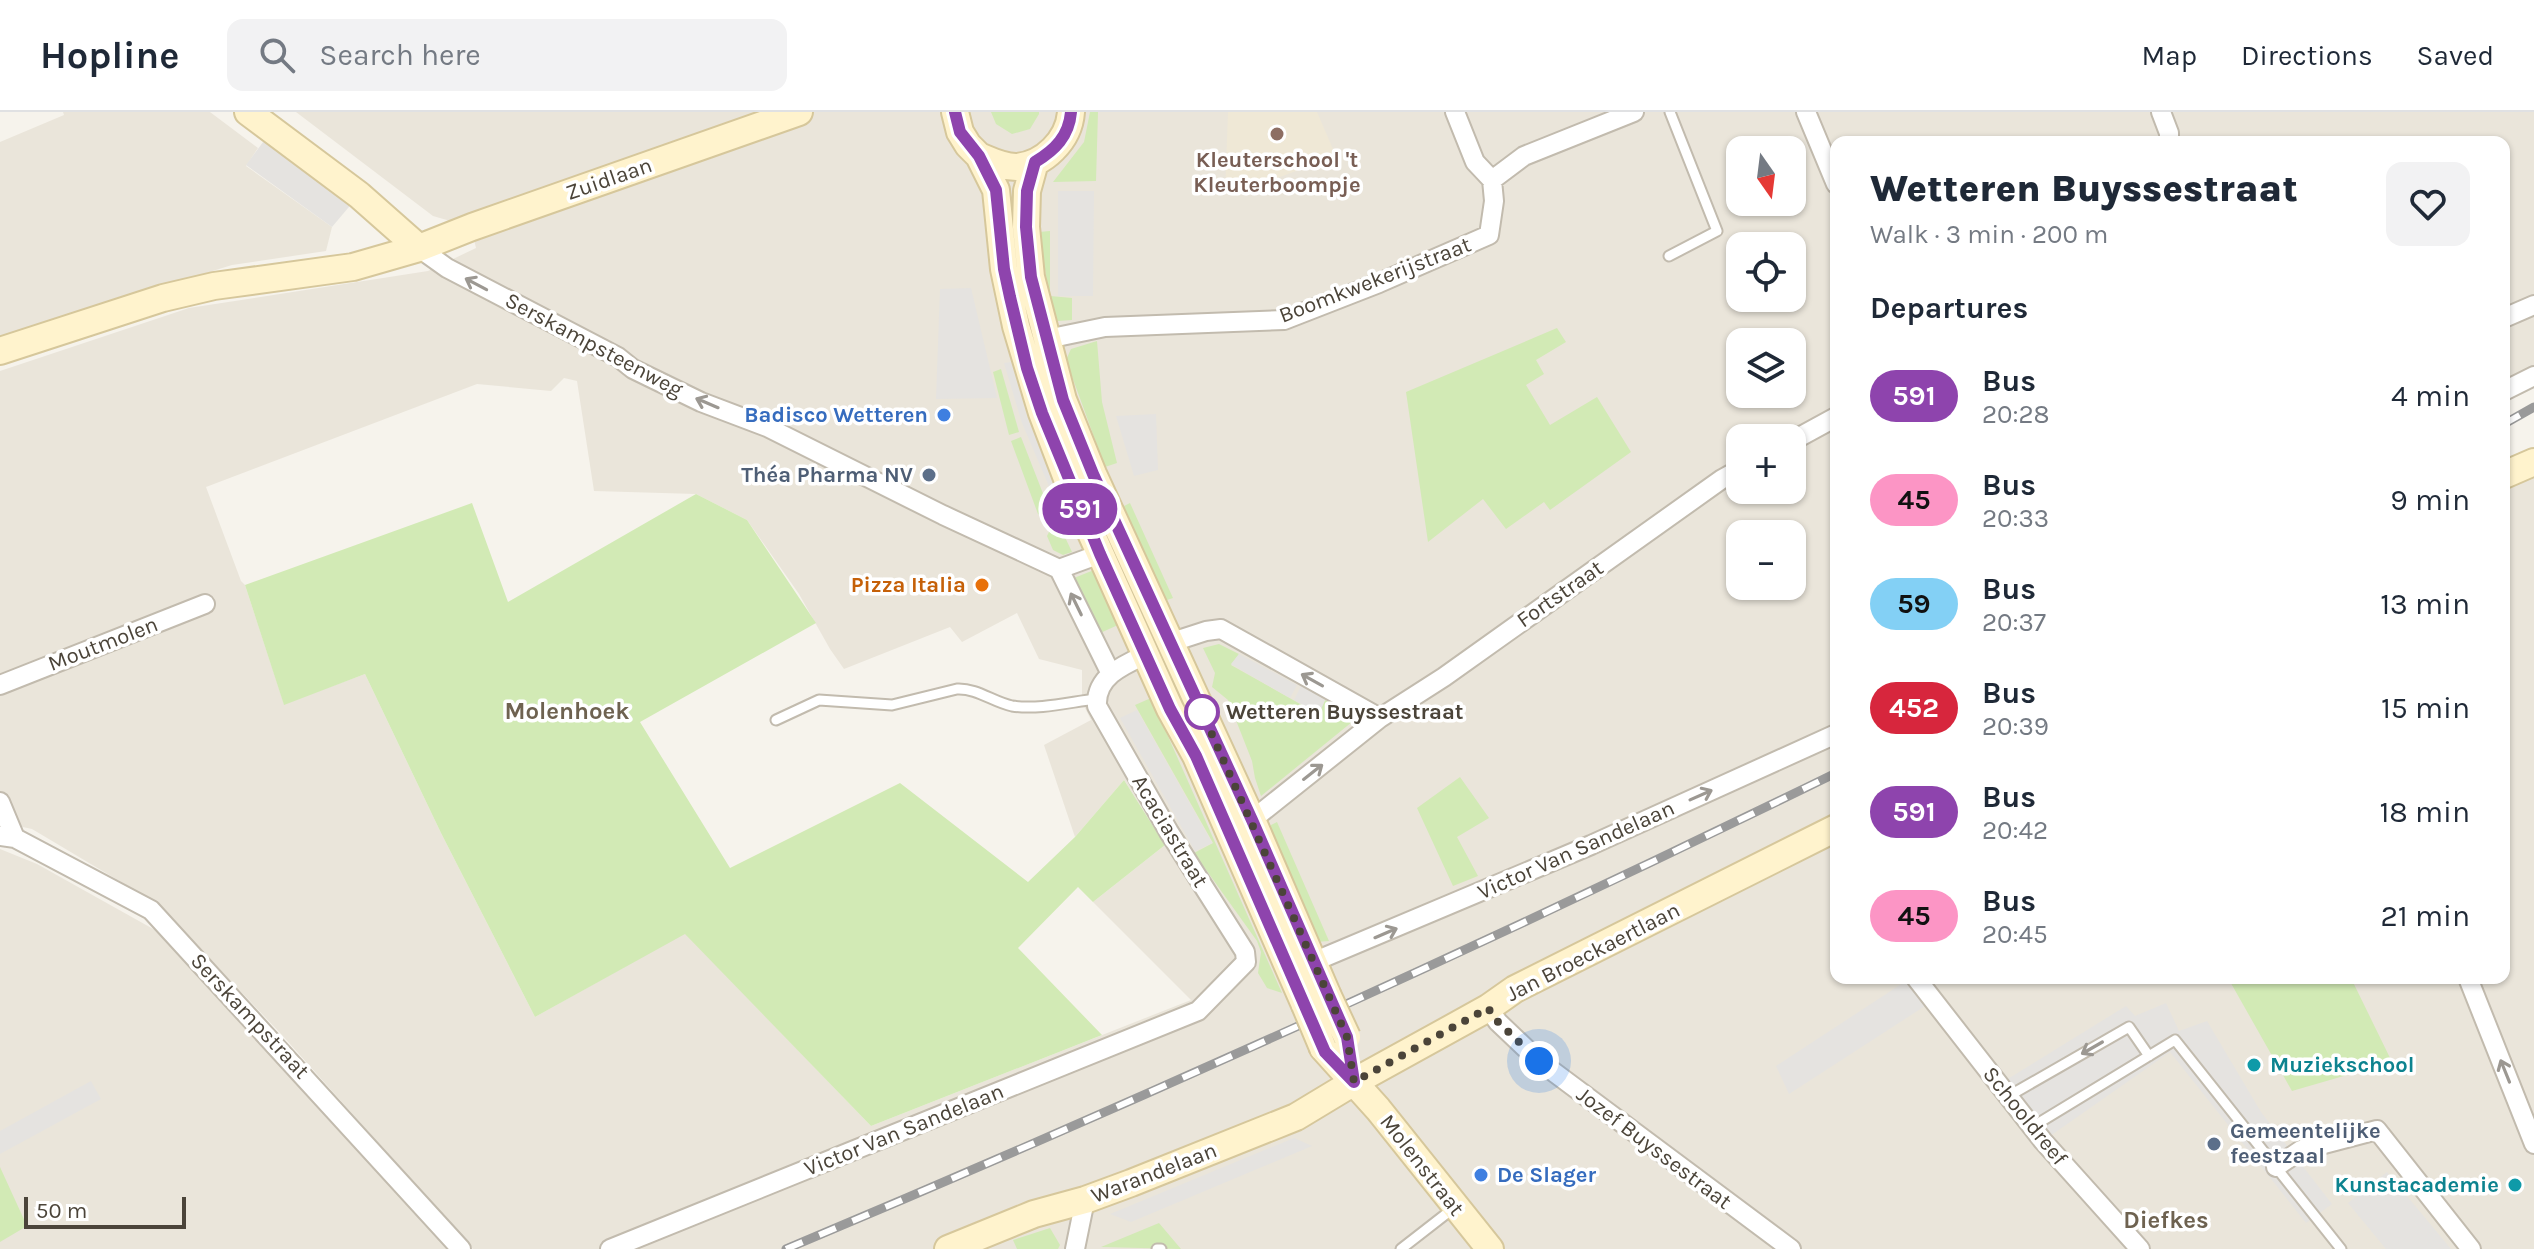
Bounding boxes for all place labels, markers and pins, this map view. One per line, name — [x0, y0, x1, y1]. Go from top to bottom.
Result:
marker: Kleuterschool 't Kleuterboompje — [1268, 125, 1286, 143]
place label: Kleuterschool 't Kleuterboompje — [1193, 147, 1361, 198]
place label: Badisco Wetteren — [744, 402, 928, 428]
marker: Badisco Wetteren — [935, 406, 953, 424]
place label: Théa Pharma NV — [741, 462, 913, 488]
marker: Théa Pharma NV — [920, 466, 938, 484]
place label: Pizza Italia — [851, 572, 966, 598]
marker: Pizza Italia — [973, 576, 991, 594]
marker: Wetteren Buyssestraat — [1185, 695, 1219, 729]
place label: Wetteren Buyssestraat — [1226, 699, 1464, 725]
place label: Muziekschool — [2270, 1052, 2414, 1078]
marker: Muziekschool — [2245, 1056, 2263, 1074]
place label: Gemeentelijke feestzaal — [2230, 1118, 2381, 1169]
marker: Gemeentelijke feestzaal — [2205, 1135, 2223, 1153]
place label: De Slager — [1497, 1162, 1596, 1188]
marker: De Slager — [1472, 1166, 1490, 1184]
place label: Kunstacademie — [2335, 1172, 2499, 1198]
marker: Kunstacademie — [2506, 1176, 2524, 1194]

